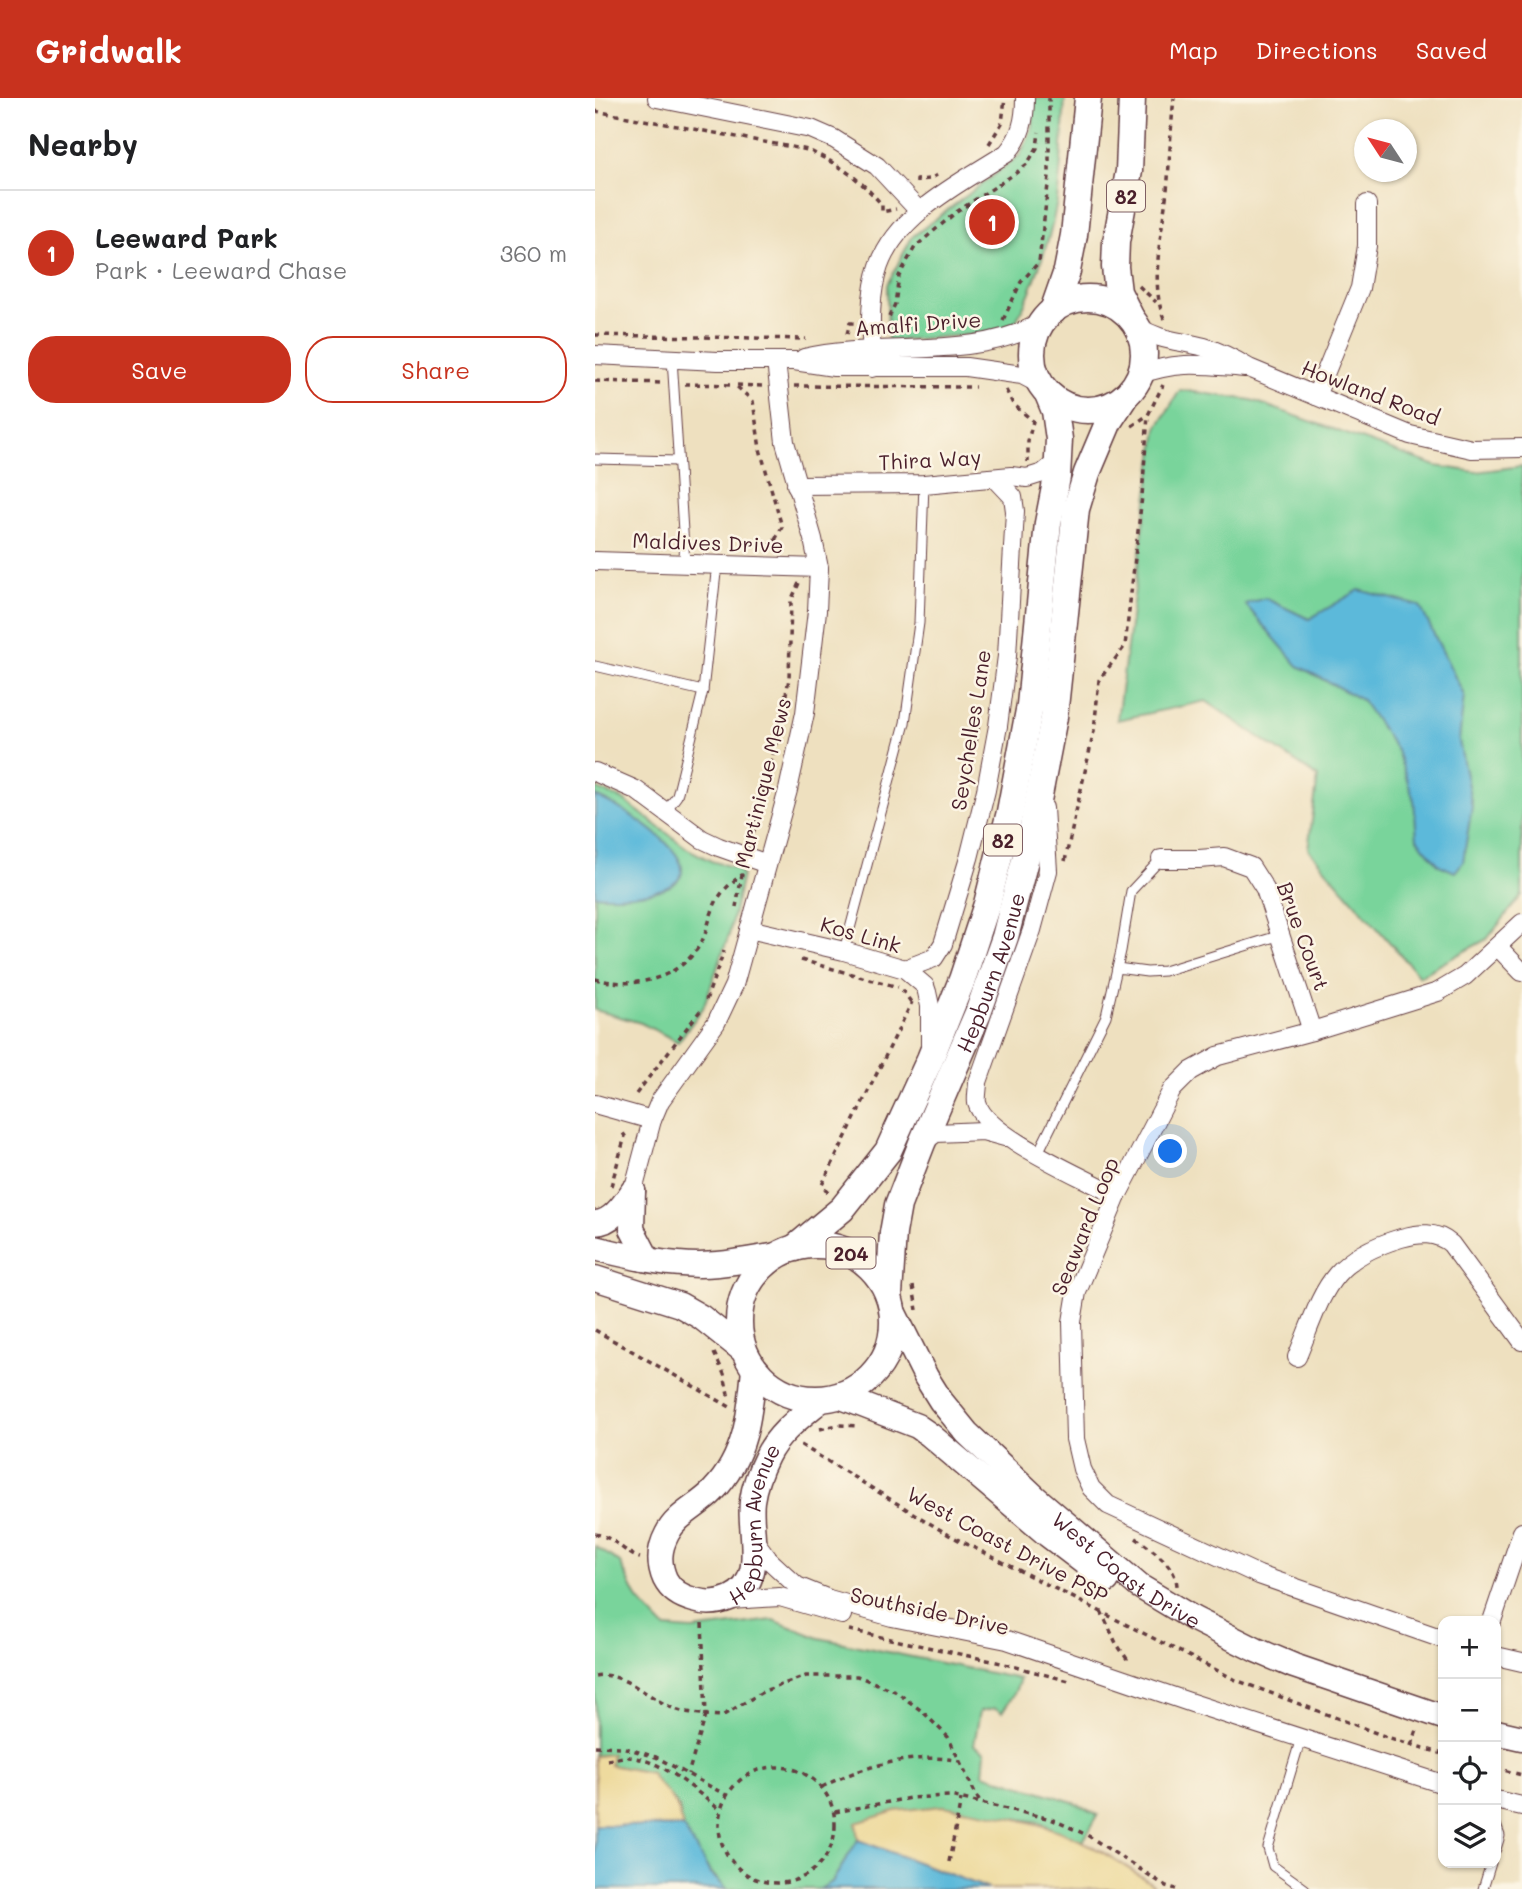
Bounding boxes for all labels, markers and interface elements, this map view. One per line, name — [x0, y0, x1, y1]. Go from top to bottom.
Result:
text: Gridwalk — [35, 28, 182, 71]
text: Map — [1169, 34, 1218, 65]
text: Directions — [1256, 34, 1378, 65]
text: Saved — [1416, 34, 1487, 65]
north arrow — [1354, 119, 1417, 182]
text: Nearby — [28, 124, 138, 164]
road number: 82 — [1107, 180, 1145, 212]
pin: 1 — [969, 196, 1015, 248]
text: Leeward Park — [95, 221, 278, 255]
text: 1 — [46, 238, 56, 268]
text: 360 m — [500, 238, 567, 268]
text: Park · Leeward Chase — [95, 255, 347, 285]
street label: Amalfi Drive — [854, 305, 982, 341]
button: Save — [28, 336, 291, 403]
button: Share — [305, 336, 567, 403]
street label: Howland Road — [1298, 353, 1444, 431]
street label: Thira Way — [878, 443, 982, 475]
street label: Maldives Drive — [632, 526, 784, 558]
street label: Seychelles Lane — [944, 648, 996, 812]
street label: Martinique Mews — [728, 695, 796, 871]
road number: 82 — [984, 824, 1022, 856]
street label: Brue Court — [1272, 878, 1336, 994]
street label: Hepburn Avenue — [949, 890, 1030, 1056]
street label: Kos Link — [818, 910, 904, 958]
your location — [1153, 1134, 1187, 1168]
street label: Seaward Loop — [1044, 1153, 1124, 1299]
road number: 204 — [827, 1238, 875, 1268]
street label: Hepburn Avenue — [723, 1438, 785, 1610]
street label: West Coast Drive PSP — [903, 1479, 1113, 1609]
street label: West Coast Drive — [1047, 1505, 1206, 1634]
street label: Southside Drive — [848, 1580, 1012, 1640]
map controls — [1438, 1616, 1501, 1868]
button: + — [1438, 1616, 1501, 1679]
button: − — [1438, 1679, 1501, 1742]
button: locate — [1438, 1742, 1501, 1805]
button: layers — [1438, 1805, 1501, 1868]

